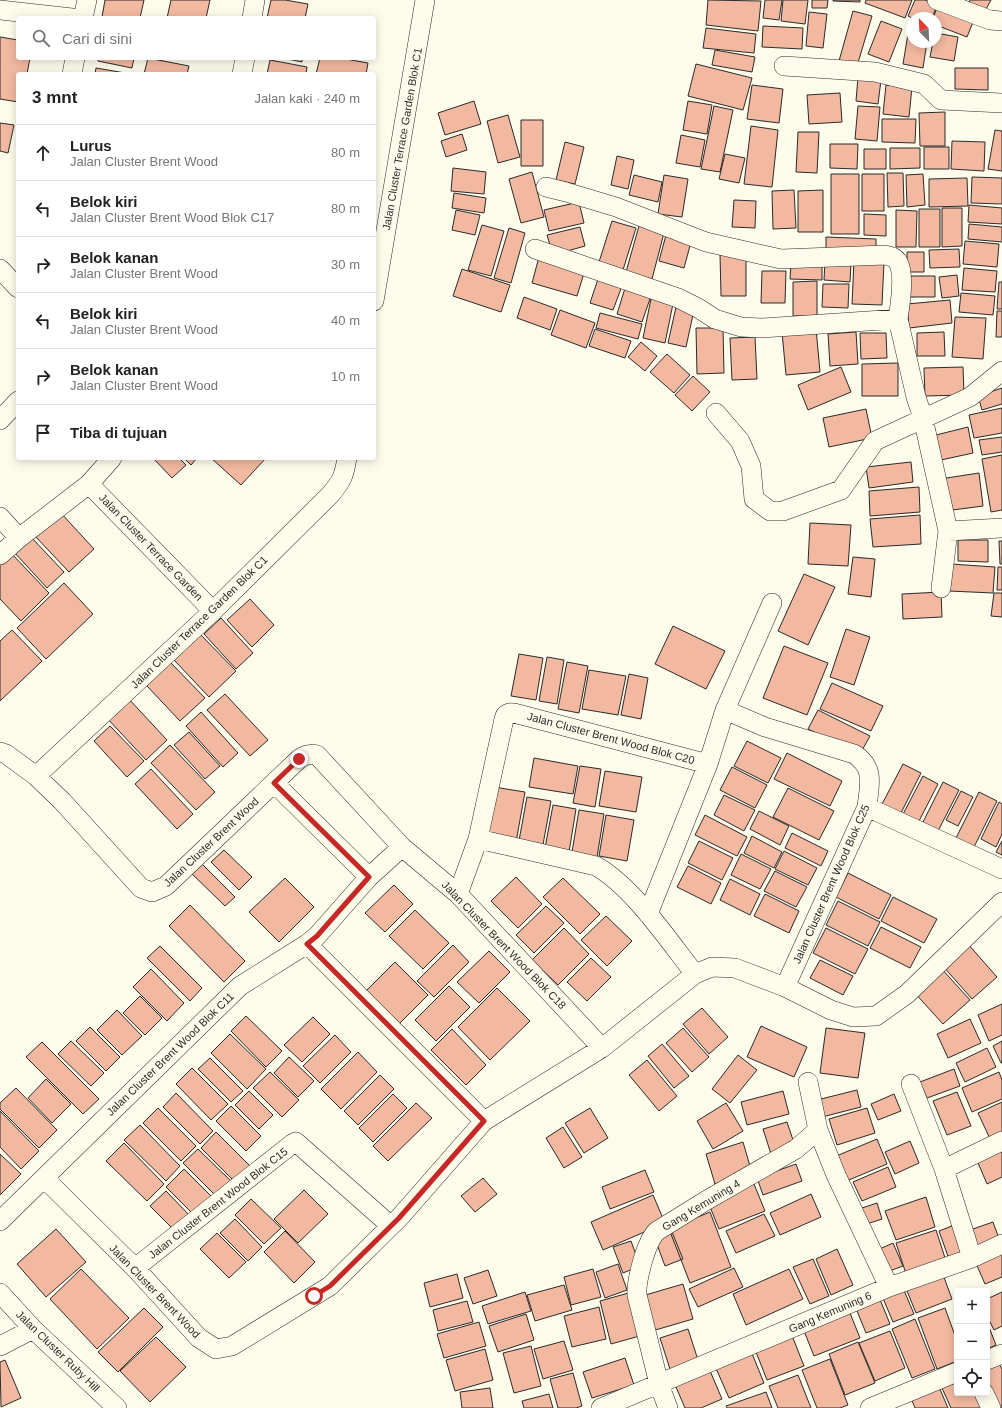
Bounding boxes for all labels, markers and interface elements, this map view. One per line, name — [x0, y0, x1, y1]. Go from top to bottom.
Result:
north arrow — [906, 12, 942, 48]
search box — [16, 16, 376, 60]
icon: search — [30, 27, 52, 49]
text: Cari di sini — [62, 30, 132, 47]
street label: Jalan Cluster Terrace Garden Blok C1 — [380, 47, 424, 231]
text: 3 mnt — [32, 88, 77, 107]
text: Jalan kaki · 240 m — [255, 91, 360, 106]
text: Lurus — [70, 137, 112, 154]
icon: ahead — [32, 142, 54, 164]
text: 80 m — [331, 145, 360, 160]
text: Jalan Cluster Brent Wood — [70, 154, 218, 169]
text: Belok kiri — [70, 193, 138, 210]
icon: left — [32, 198, 54, 220]
text: 80 m — [331, 201, 360, 216]
text: Jalan Cluster Brent Wood Blok C17 — [70, 210, 274, 225]
text: Belok kanan — [70, 249, 158, 266]
icon: right — [32, 254, 54, 276]
text: 30 m — [331, 257, 360, 272]
text: Jalan Cluster Brent Wood — [70, 266, 218, 281]
text: Belok kiri — [70, 305, 138, 322]
icon: left — [32, 310, 54, 332]
text: 40 m — [331, 313, 360, 328]
text: Jalan Cluster Brent Wood — [70, 322, 218, 337]
text: Belok kanan — [70, 361, 158, 378]
icon: right — [32, 366, 54, 388]
text: 10 m — [331, 369, 360, 384]
text: Jalan Cluster Brent Wood — [70, 378, 218, 393]
icon: arrive — [32, 422, 54, 444]
text: Tiba di tujuan — [70, 424, 167, 441]
street label: Jalan Cluster Terrace Garden — [97, 491, 205, 603]
street label: Jalan Cluster Terrace Garden Blok C1 — [128, 553, 270, 691]
street label: Jalan Cluster Brent Wood Blok C20 — [526, 710, 696, 766]
route end — [290, 750, 308, 768]
street label: Jalan Cluster Brent Wood — [161, 795, 261, 889]
street label: Jalan Cluster Brent Wood Blok C25 — [790, 803, 872, 965]
street label: Jalan Cluster Brent Wood Blok C18 — [440, 879, 568, 1011]
street label: Jalan Cluster Brent Wood Blok C11 — [104, 990, 236, 1118]
street label: Jalan Cluster Brent Wood Blok C15 — [146, 1145, 290, 1261]
street label: Gang Kemuning 4 — [660, 1177, 742, 1233]
street label: Jalan Cluster Brent Wood — [107, 1242, 203, 1340]
route start — [305, 1287, 323, 1305]
map controls — [954, 1288, 990, 1396]
button: + — [954, 1288, 990, 1324]
street label: Gang Kemuning 6 — [787, 1289, 873, 1335]
street label: Jalan Cluster Ruby Hill — [14, 1308, 102, 1394]
button: − — [954, 1324, 990, 1360]
button: locate — [954, 1360, 990, 1396]

